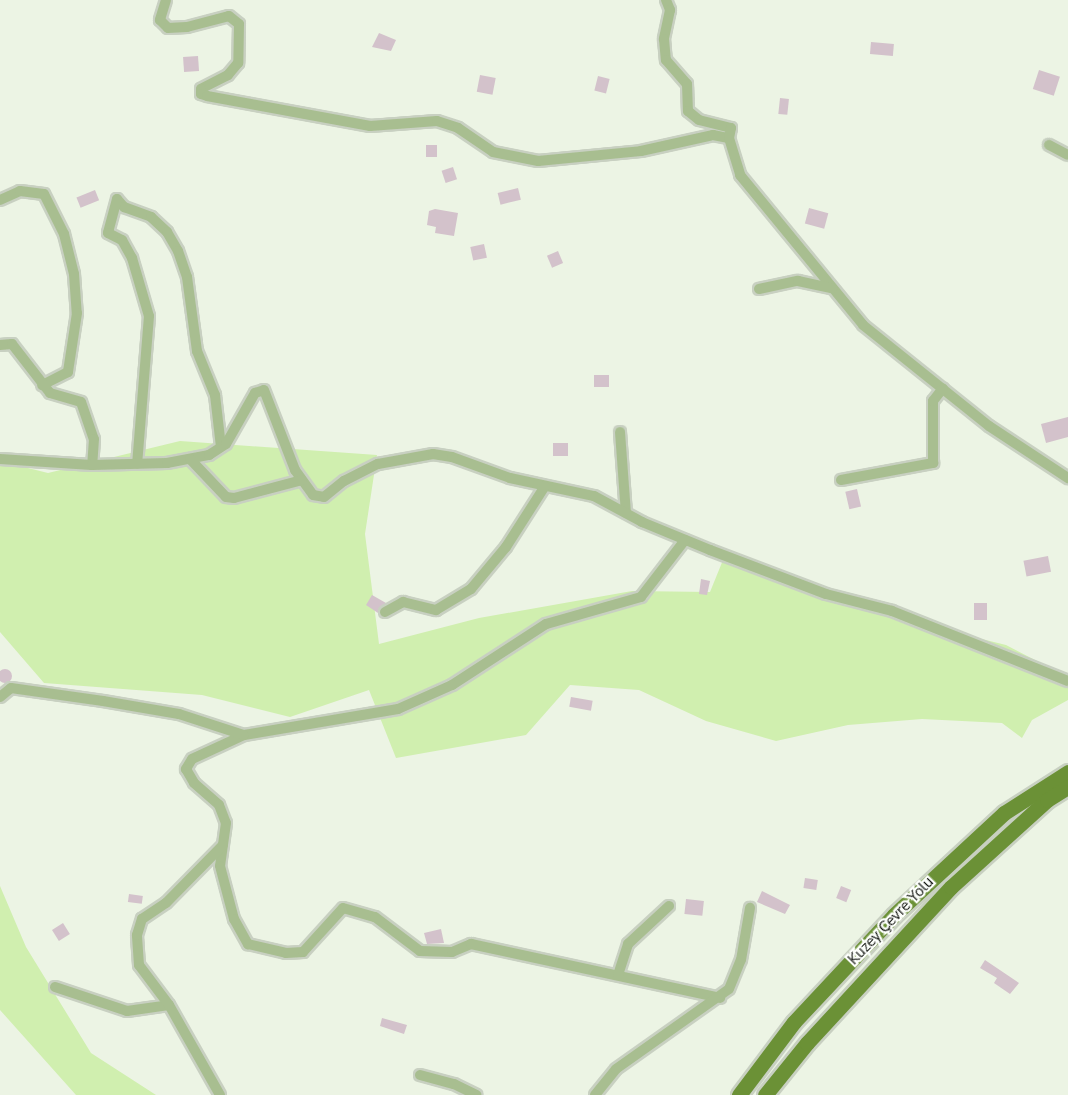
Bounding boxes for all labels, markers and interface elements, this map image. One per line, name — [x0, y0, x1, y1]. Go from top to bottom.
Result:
street label: Kuzey Çevre Yolu — [845, 873, 937, 969]

